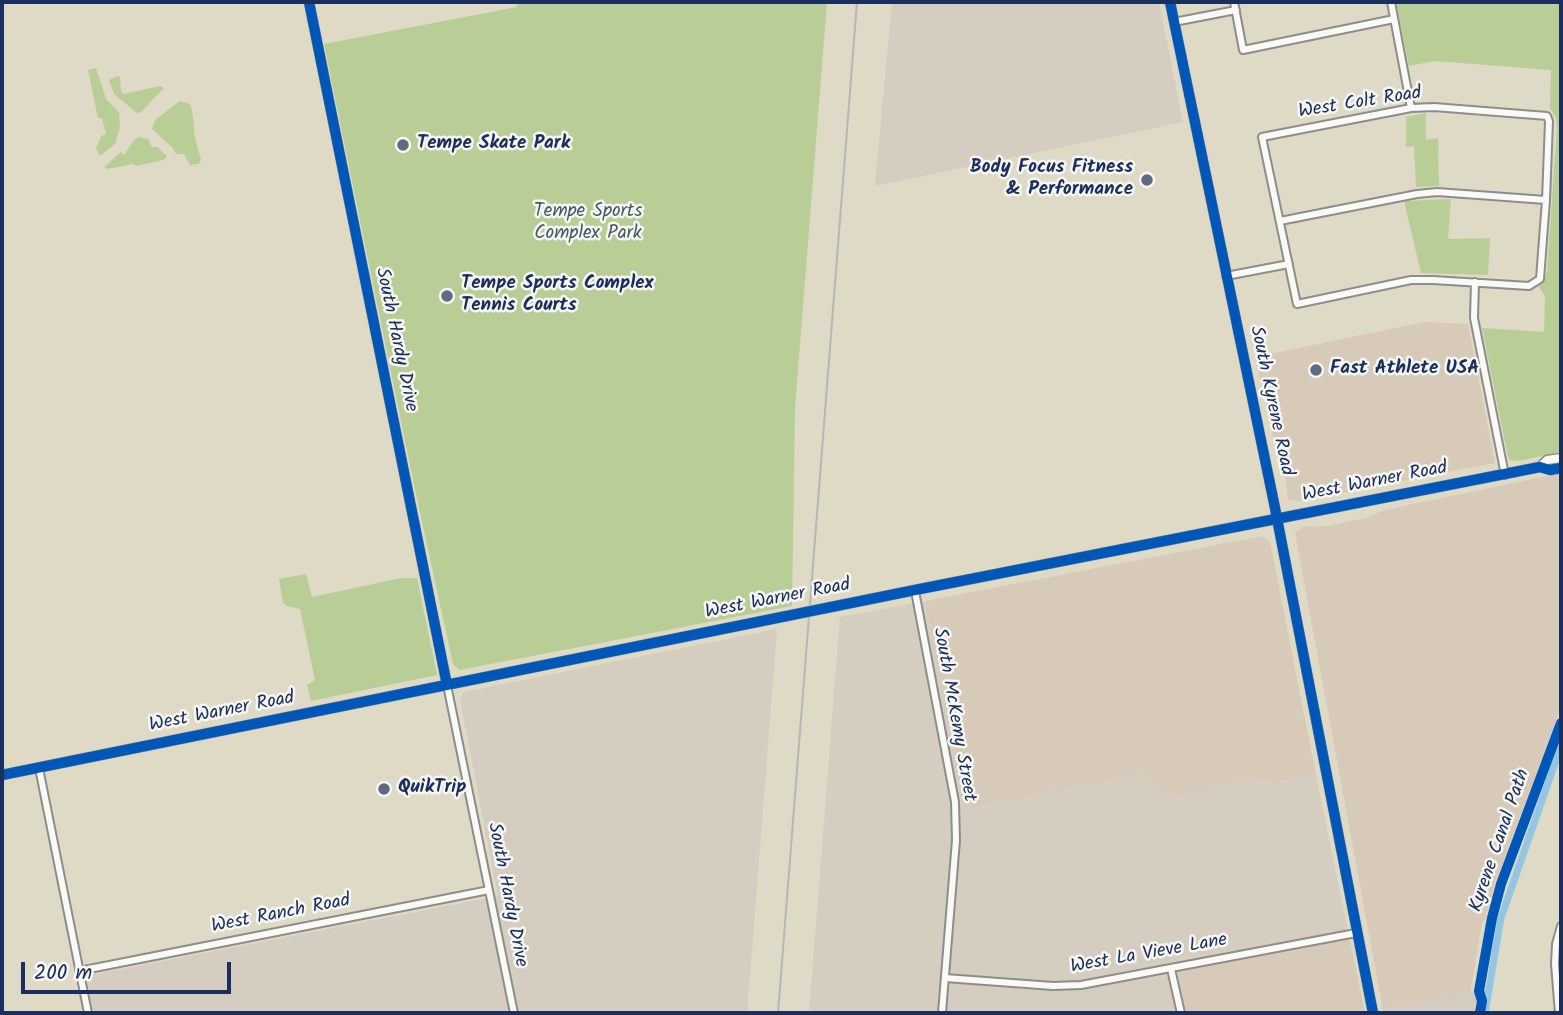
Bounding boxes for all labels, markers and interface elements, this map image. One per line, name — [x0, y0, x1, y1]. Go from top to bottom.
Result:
street label: West Colt Road — [1297, 83, 1423, 125]
place label: Tempe Skate Park — [417, 134, 570, 156]
marker: Tempe Skate Park — [395, 137, 411, 153]
place label: Body Focus Fitness & Performance — [970, 158, 1133, 202]
marker: Body Focus Fitness & Performance — [1139, 172, 1155, 188]
park label: Tempe Sports Complex Park — [534, 202, 642, 246]
street label: South Hardy Drive — [369, 266, 421, 414]
place label: Tempe Sports Complex Tennis Courts — [461, 274, 653, 318]
marker: Tempe Sports Complex Tennis Courts — [439, 288, 455, 304]
street label: South Kyrene Road — [1243, 324, 1297, 478]
place label: Fast Athlete USA — [1330, 359, 1479, 381]
marker: Fast Athlete USA — [1308, 362, 1324, 378]
street label: West Warner Road — [1301, 458, 1449, 508]
street label: West Warner Road — [704, 575, 852, 625]
street label: South McKemy Street — [926, 626, 980, 804]
street label: West Warner Road — [148, 688, 296, 738]
street label: Kyrene Canal Path — [1466, 767, 1536, 915]
place label: QuikTrip — [398, 778, 466, 800]
marker: QuikTrip — [376, 781, 392, 797]
street label: South Hardy Drive — [481, 821, 531, 969]
street label: West Ranch Road — [210, 890, 352, 940]
street label: West La Vieve Lane — [1069, 930, 1229, 980]
scale bar — [24, 948, 234, 992]
text: 200 m — [34, 957, 92, 990]

